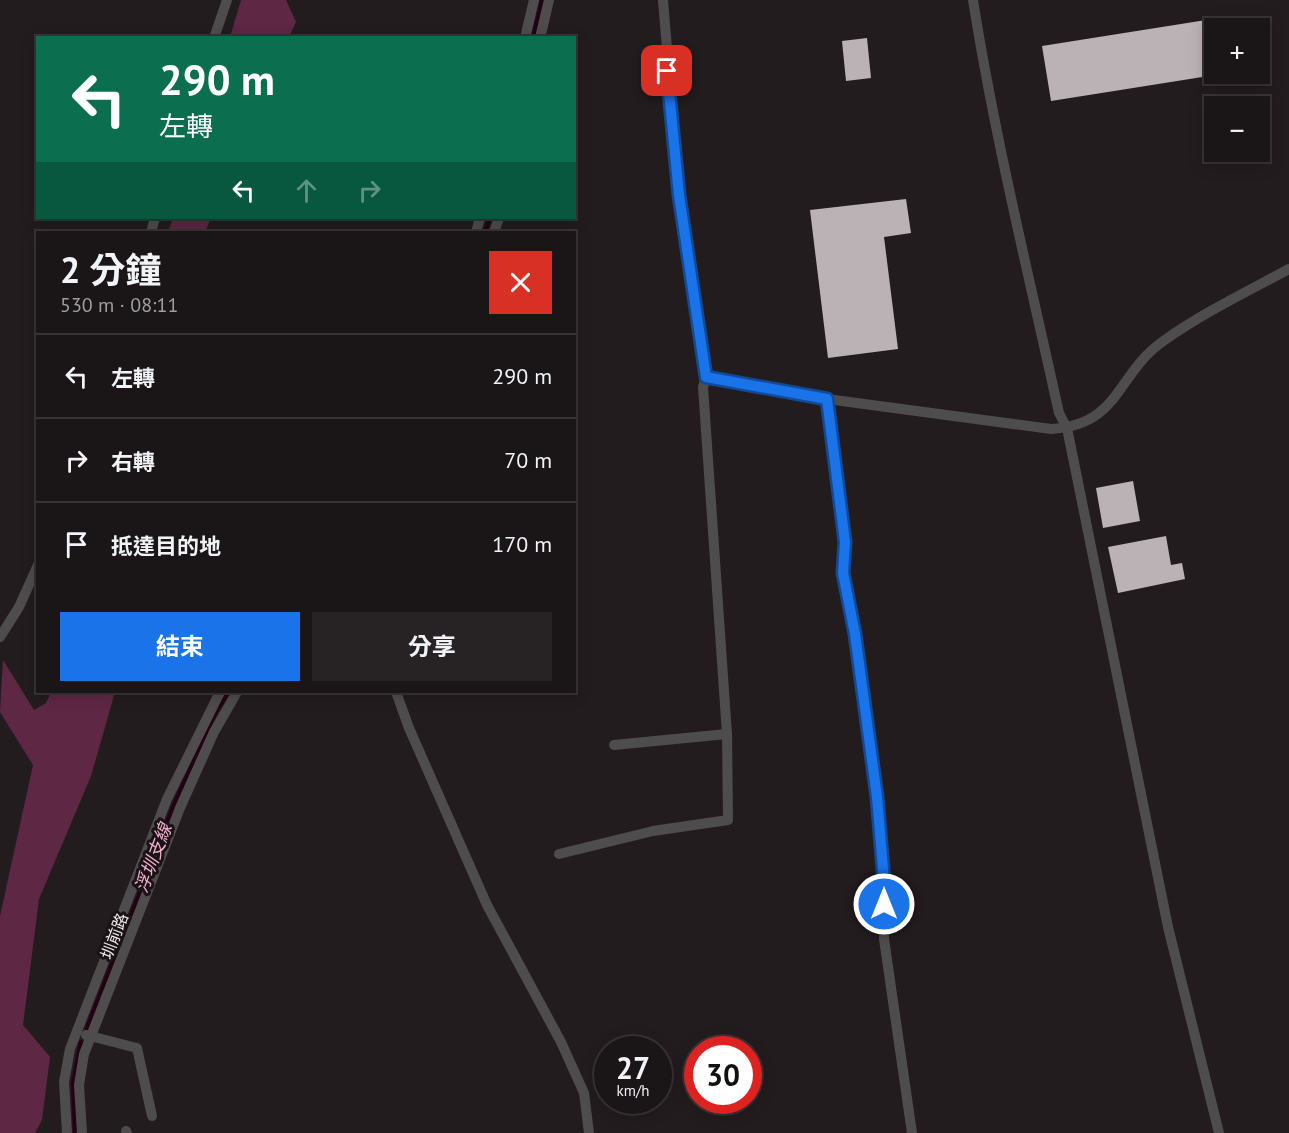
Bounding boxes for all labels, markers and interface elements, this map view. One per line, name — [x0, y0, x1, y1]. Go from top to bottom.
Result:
map controls — [1204, 18, 1270, 162]
button: + — [1204, 18, 1270, 84]
pin — [641, 45, 692, 96]
text: 290 m — [159, 52, 275, 107]
icon: arrive — [650, 54, 683, 87]
icon: left — [60, 60, 138, 138]
button: − — [1204, 96, 1270, 162]
text: 左轉 — [159, 109, 213, 143]
icon: left — [227, 174, 260, 207]
icon: ahead — [290, 174, 323, 207]
icon: right — [353, 174, 386, 207]
text: 2 分鐘 — [60, 246, 162, 293]
button: close — [489, 251, 552, 314]
text: 530 m · 08:11 — [60, 292, 178, 318]
icon: left — [60, 360, 93, 393]
text: 290 m — [492, 362, 552, 390]
text: 左轉 — [111, 364, 155, 392]
icon: right — [60, 444, 93, 477]
text: 70 m — [504, 446, 552, 474]
text: 右轉 — [111, 448, 155, 476]
icon: arrive — [60, 528, 93, 561]
text: 170 m — [492, 530, 552, 558]
text: 抵達目的地 — [111, 532, 221, 560]
button: 結束 — [60, 612, 300, 681]
button: 分享 — [312, 612, 552, 681]
water label: 浮圳支線 — [129, 818, 177, 896]
position arrow — [852, 872, 916, 936]
street label: 圳前路 — [96, 910, 132, 962]
speed limit sign: 30 — [684, 1036, 762, 1114]
text: 27 — [616, 1048, 650, 1087]
text: km/h — [617, 1081, 649, 1100]

